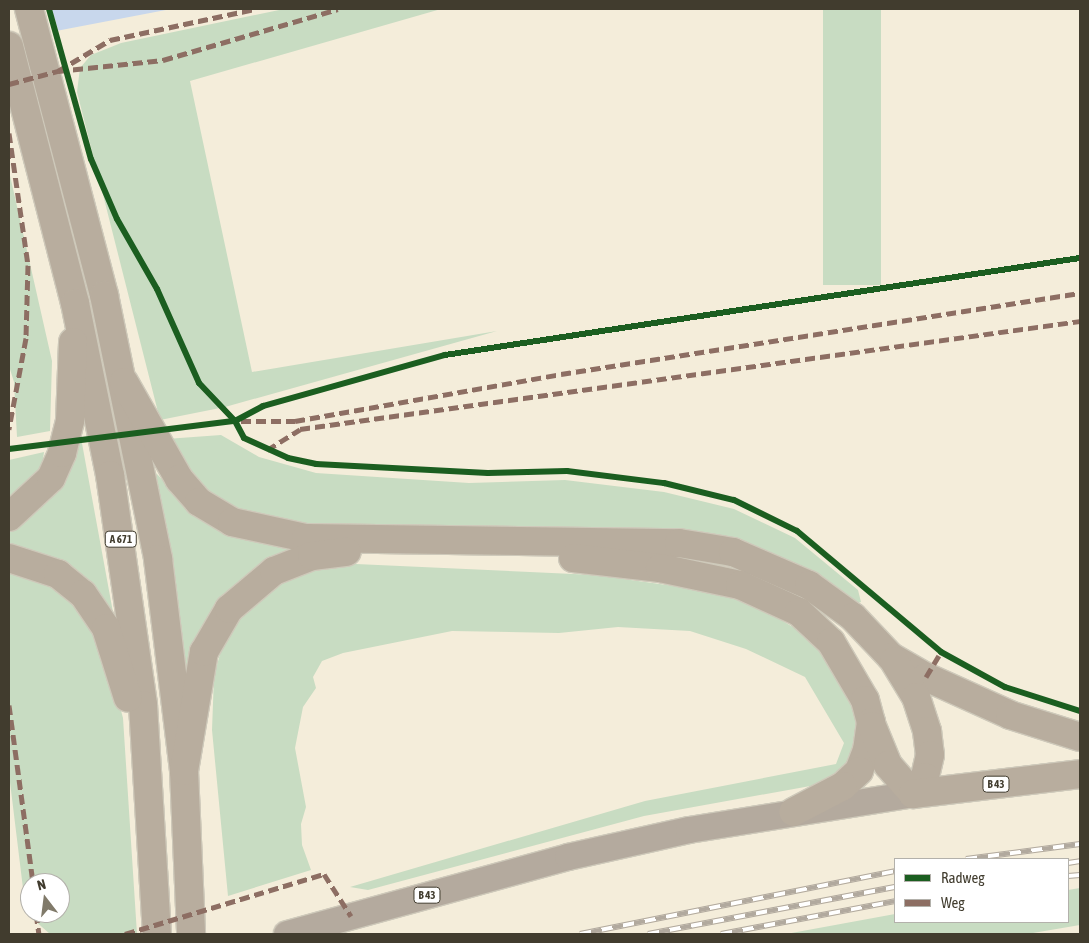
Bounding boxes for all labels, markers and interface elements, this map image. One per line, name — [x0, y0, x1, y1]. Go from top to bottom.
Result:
road number: A 671 — [105, 530, 137, 548]
road number: B 43 — [982, 776, 1010, 792]
legend — [894, 858, 1069, 923]
text: Radweg — [941, 869, 985, 886]
north arrow — [20, 873, 70, 923]
text: N — [35, 876, 47, 893]
road number: B 43 — [413, 886, 441, 904]
text: Weg — [941, 894, 965, 911]

